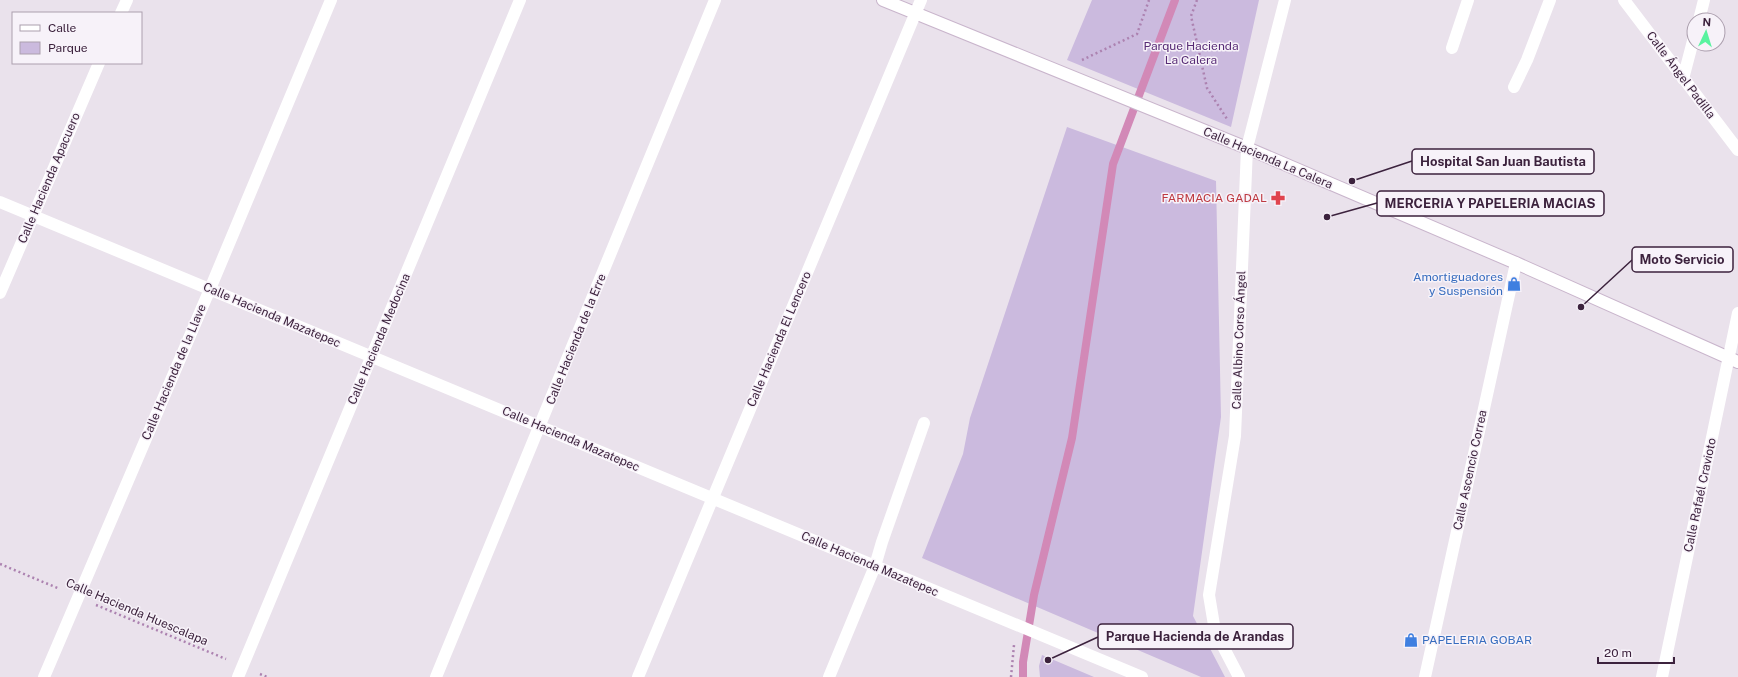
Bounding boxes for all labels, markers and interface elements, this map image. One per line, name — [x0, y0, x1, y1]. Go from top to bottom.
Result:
legend — [12, 12, 142, 64]
north arrow — [1686, 12, 1726, 52]
text: N — [1702, 16, 1711, 28]
text: Calle — [48, 21, 77, 35]
street label: Calle Ángel Padilla — [1644, 29, 1718, 121]
park label: Parque Hacienda La Calera — [1143, 39, 1239, 67]
text: Parque — [48, 41, 88, 55]
street label: Calle Hacienda Apacuero — [15, 110, 83, 246]
street label: Calle Hacienda La Calera — [1201, 124, 1335, 192]
callout: Hospital San Juan Bautista — [1412, 149, 1594, 174]
text: Hospital San Juan Bautista — [1420, 154, 1586, 169]
pharmacy icon: FARMACIA GADAL — [1270, 190, 1286, 206]
place label: FARMACIA GADAL — [1161, 191, 1267, 205]
callout: MERCERIA Y PAPELERIA MACIAS — [1377, 191, 1604, 216]
text: MERCERIA Y PAPELERIA MACIAS — [1385, 196, 1595, 211]
callout: Moto Servicio — [1632, 247, 1733, 272]
text: Moto Servicio — [1640, 252, 1724, 267]
street label: Calle Hacienda El Lencero — [744, 269, 814, 409]
street label: Calle Albino Corso Ángel — [1230, 270, 1248, 410]
place label: Amortiguadores y Suspensión — [1413, 270, 1503, 298]
street label: Calle Hacienda Medocina — [345, 271, 413, 407]
street label: Calle Hacienda de la Erre — [543, 271, 609, 407]
shop icon: Amortiguadores y Suspensión — [1506, 276, 1522, 292]
street label: Calle Hacienda Mazatepec — [201, 280, 343, 350]
street label: Calle Hacienda de la Llave — [139, 302, 209, 442]
street label: Calle Hacienda Mazatepec — [500, 404, 642, 474]
street label: Calle Ascencio Correa — [1450, 409, 1490, 531]
street label: Calle Rafaél Cravioto — [1681, 436, 1719, 553]
street label: Calle Hacienda Mazatepec — [799, 529, 941, 599]
street label: Calle Hacienda Huescalapa — [64, 576, 210, 648]
callout: Parque Hacienda de Arandas — [1098, 624, 1293, 649]
text: Parque Hacienda de Arandas — [1106, 629, 1284, 644]
shop icon: PAPELERIA GOBAR — [1403, 632, 1419, 648]
place label: PAPELERIA GOBAR — [1422, 633, 1532, 647]
scale bar — [1598, 639, 1674, 665]
text: 20 m — [1604, 646, 1632, 660]

